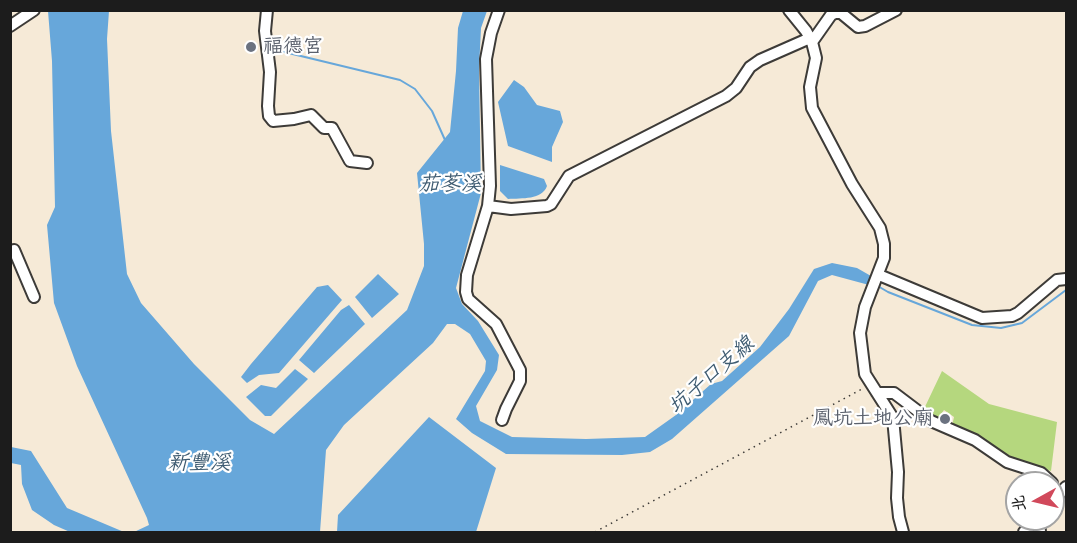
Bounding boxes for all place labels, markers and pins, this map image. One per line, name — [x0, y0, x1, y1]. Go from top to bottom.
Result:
place label: 福德宫 — [263, 35, 323, 59]
marker: 福德宫 — [244, 40, 258, 54]
place label: 鳳坑土地公廟 — [813, 407, 933, 431]
marker: 鳳坑土地公廟 — [938, 412, 952, 426]

